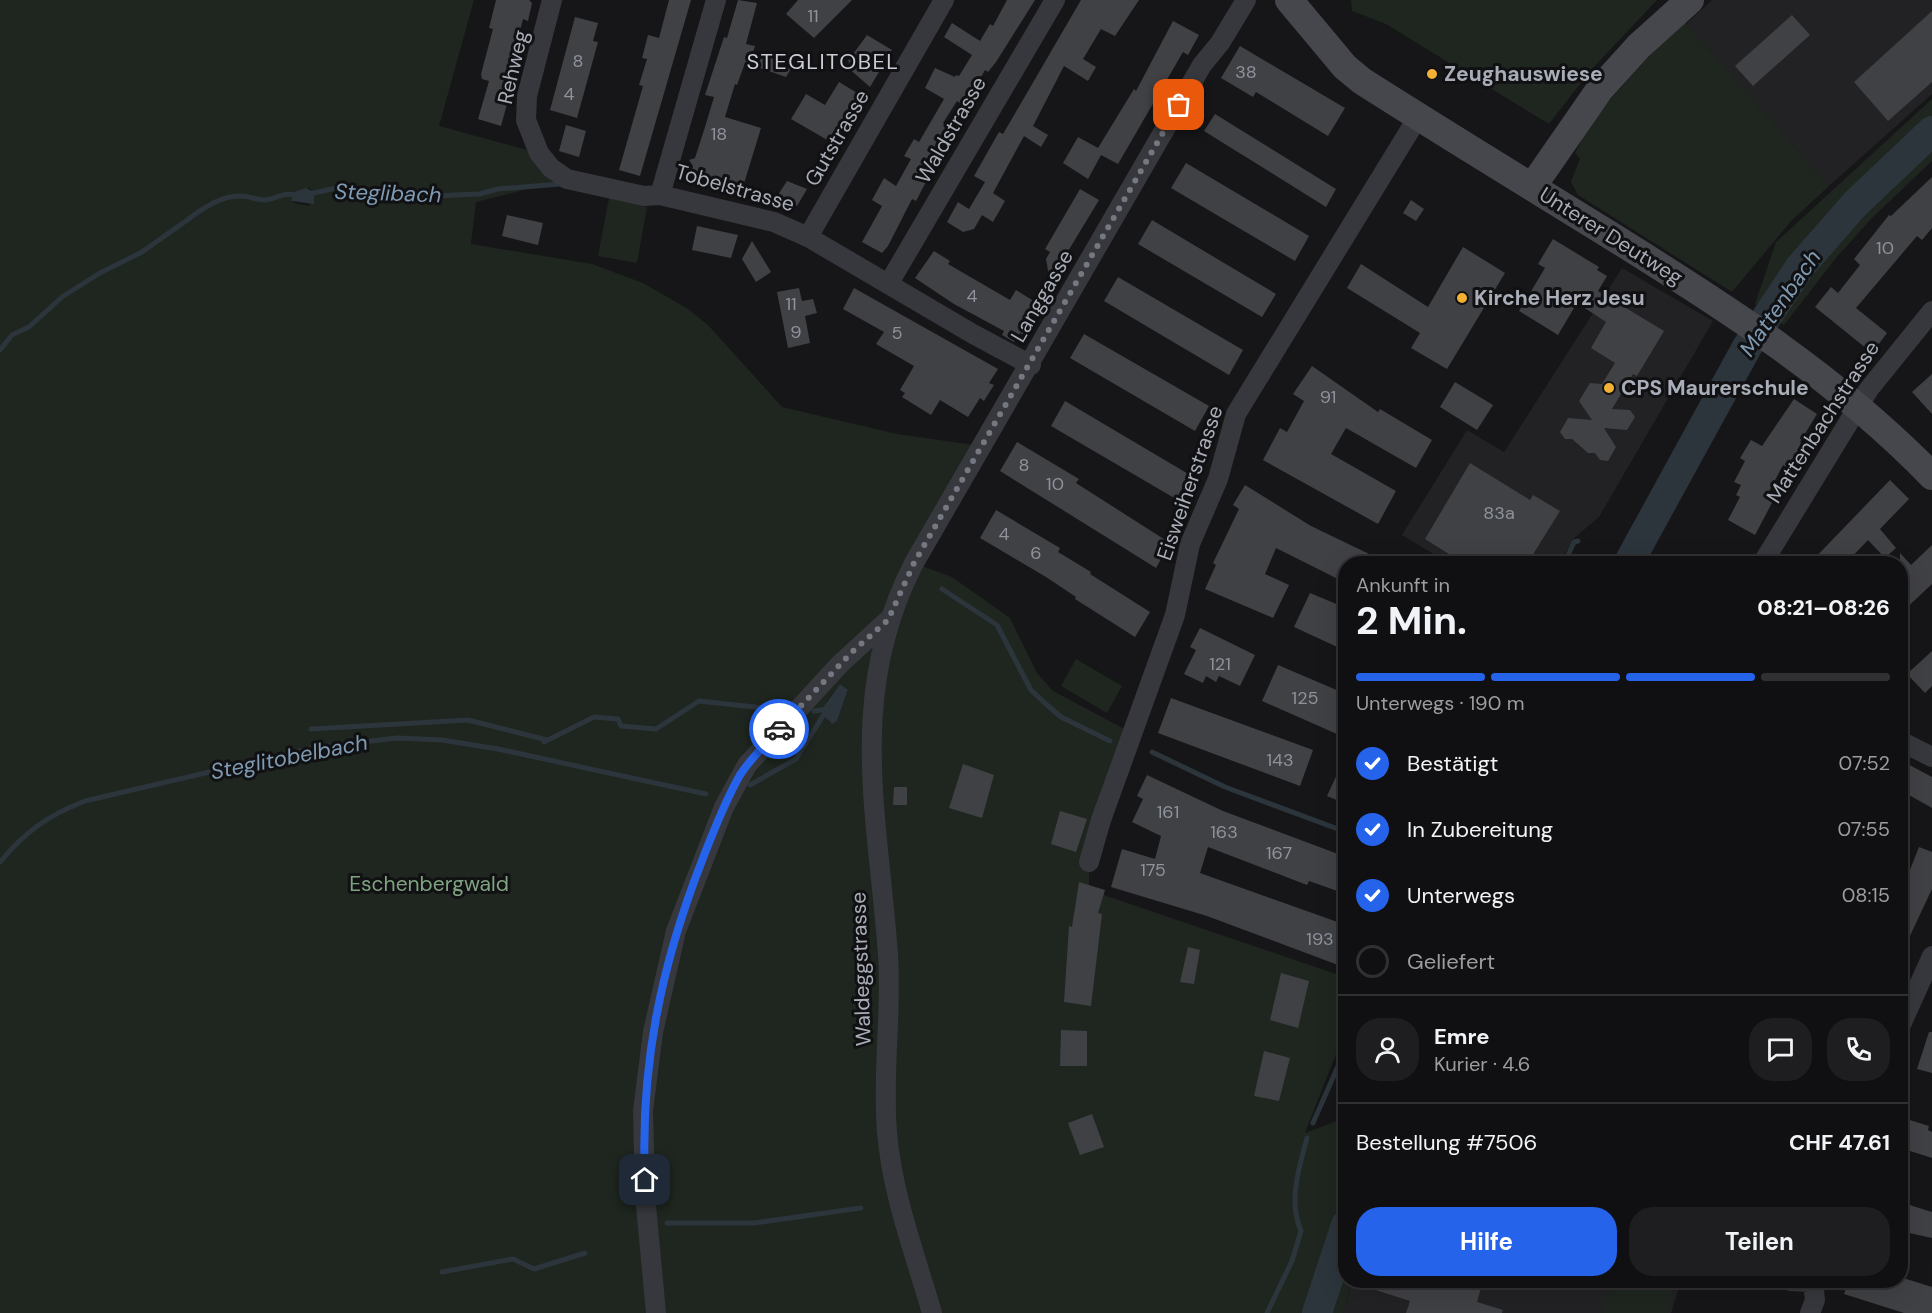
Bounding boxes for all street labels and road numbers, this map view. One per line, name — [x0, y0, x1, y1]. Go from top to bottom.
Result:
street label: Rehweg — [491, 27, 535, 107]
street label: Waldstrasse — [909, 71, 993, 189]
street label: Gutstrasse — [798, 85, 876, 191]
street label: Tobelstrasse — [672, 158, 798, 218]
street label: Unterer Deutweg — [1534, 181, 1688, 292]
street label: Langgasse — [1004, 245, 1080, 347]
street label: Mattenbachstrasse — [1760, 335, 1886, 509]
street label: Eisweiherstrasse — [1150, 402, 1230, 564]
street label: Waldeggstrasse — [844, 891, 878, 1047]

